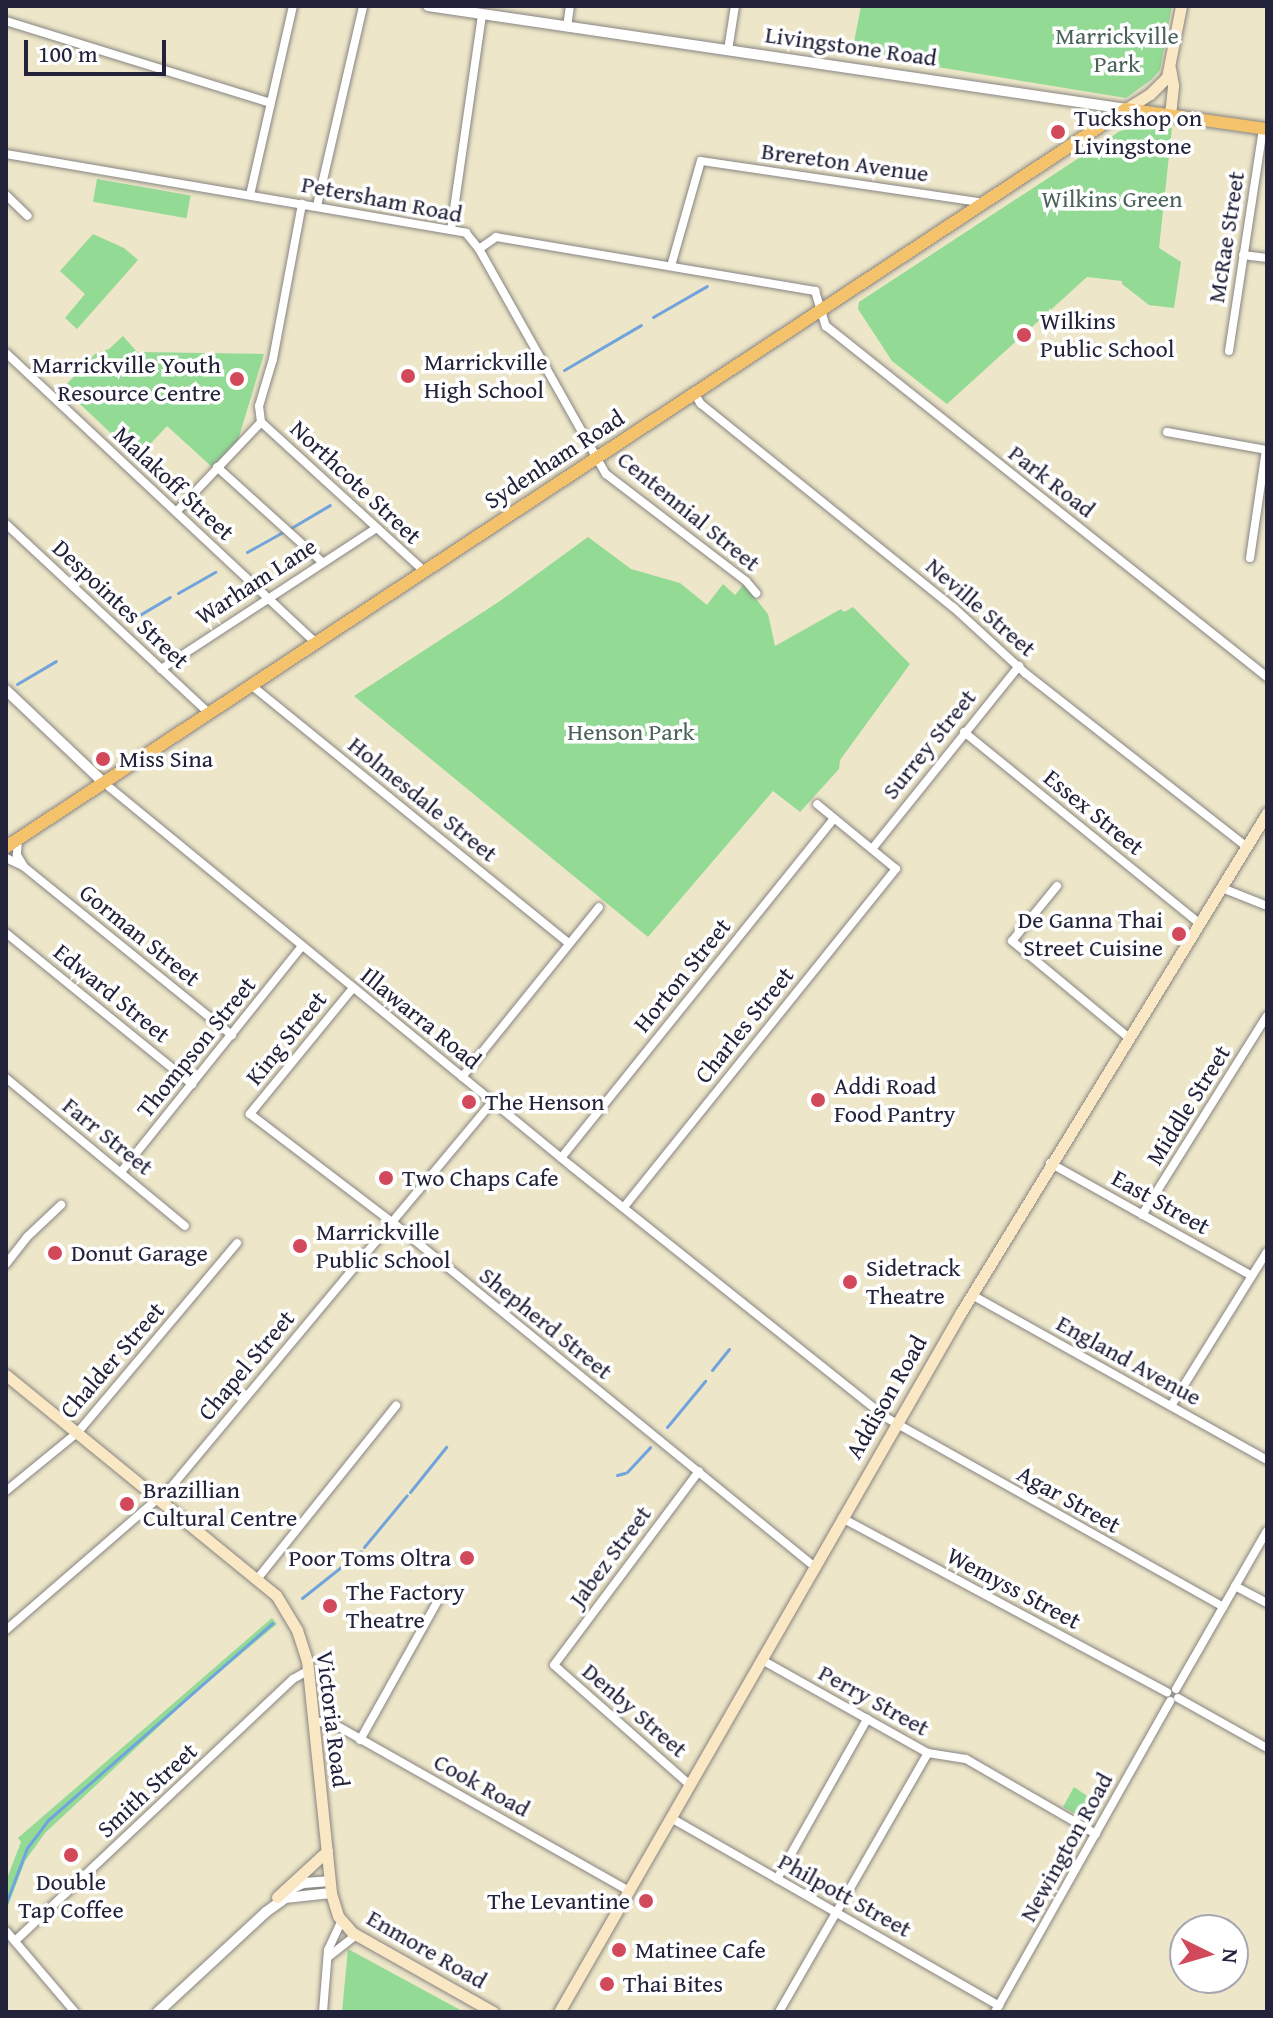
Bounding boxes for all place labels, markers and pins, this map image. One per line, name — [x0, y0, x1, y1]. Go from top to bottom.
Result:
place label: Tuckshop on Livingstone — [1074, 104, 1202, 160]
marker: Tuckshop on Livingstone — [1049, 123, 1067, 141]
place label: Wilkins Public School — [1040, 307, 1174, 363]
marker: Wilkins Public School — [1015, 326, 1033, 344]
place label: Marrickville High School — [424, 348, 547, 404]
place label: Marrickville Youth Resource Centre — [32, 351, 221, 407]
marker: Marrickville High School — [399, 367, 417, 385]
marker: Marrickville Youth Resource Centre — [228, 370, 246, 388]
place label: Miss Sina — [119, 745, 213, 773]
marker: Miss Sina — [94, 750, 112, 768]
place label: De Ganna Thai Street Cuisine — [1018, 906, 1163, 962]
marker: De Ganna Thai Street Cuisine — [1170, 925, 1188, 943]
place label: Addi Road Food Pantry — [834, 1072, 955, 1128]
place label: The Henson — [485, 1088, 604, 1116]
marker: Addi Road Food Pantry — [809, 1091, 827, 1109]
marker: The Henson — [460, 1093, 478, 1111]
place label: Two Chaps Cafe — [402, 1164, 559, 1192]
marker: Two Chaps Cafe — [377, 1169, 395, 1187]
place label: Marrickville Public School — [316, 1218, 450, 1274]
marker: Marrickville Public School — [291, 1237, 309, 1255]
place label: Donut Garage — [71, 1239, 208, 1267]
marker: Donut Garage — [46, 1244, 64, 1262]
place label: Sidetrack Theatre — [866, 1254, 960, 1310]
marker: Sidetrack Theatre — [841, 1273, 859, 1291]
place label: Brazillian Cultural Centre — [143, 1476, 297, 1532]
marker: Brazillian Cultural Centre — [118, 1495, 136, 1513]
place label: Poor Toms Oltra — [288, 1544, 451, 1572]
marker: Poor Toms Oltra — [458, 1549, 476, 1567]
place label: The Factory Theatre — [346, 1578, 465, 1634]
marker: The Factory Theatre — [321, 1597, 339, 1615]
marker: Double Tap Coffee — [62, 1846, 80, 1864]
place label: Double Tap Coffee — [18, 1868, 124, 1924]
place label: The Levantine — [487, 1887, 630, 1915]
marker: The Levantine — [637, 1892, 655, 1910]
place label: Matinee Cafe — [635, 1936, 766, 1964]
marker: Matinee Cafe — [610, 1941, 628, 1959]
place label: Thai Bites — [623, 1970, 723, 1998]
marker: Thai Bites — [598, 1975, 616, 1993]

